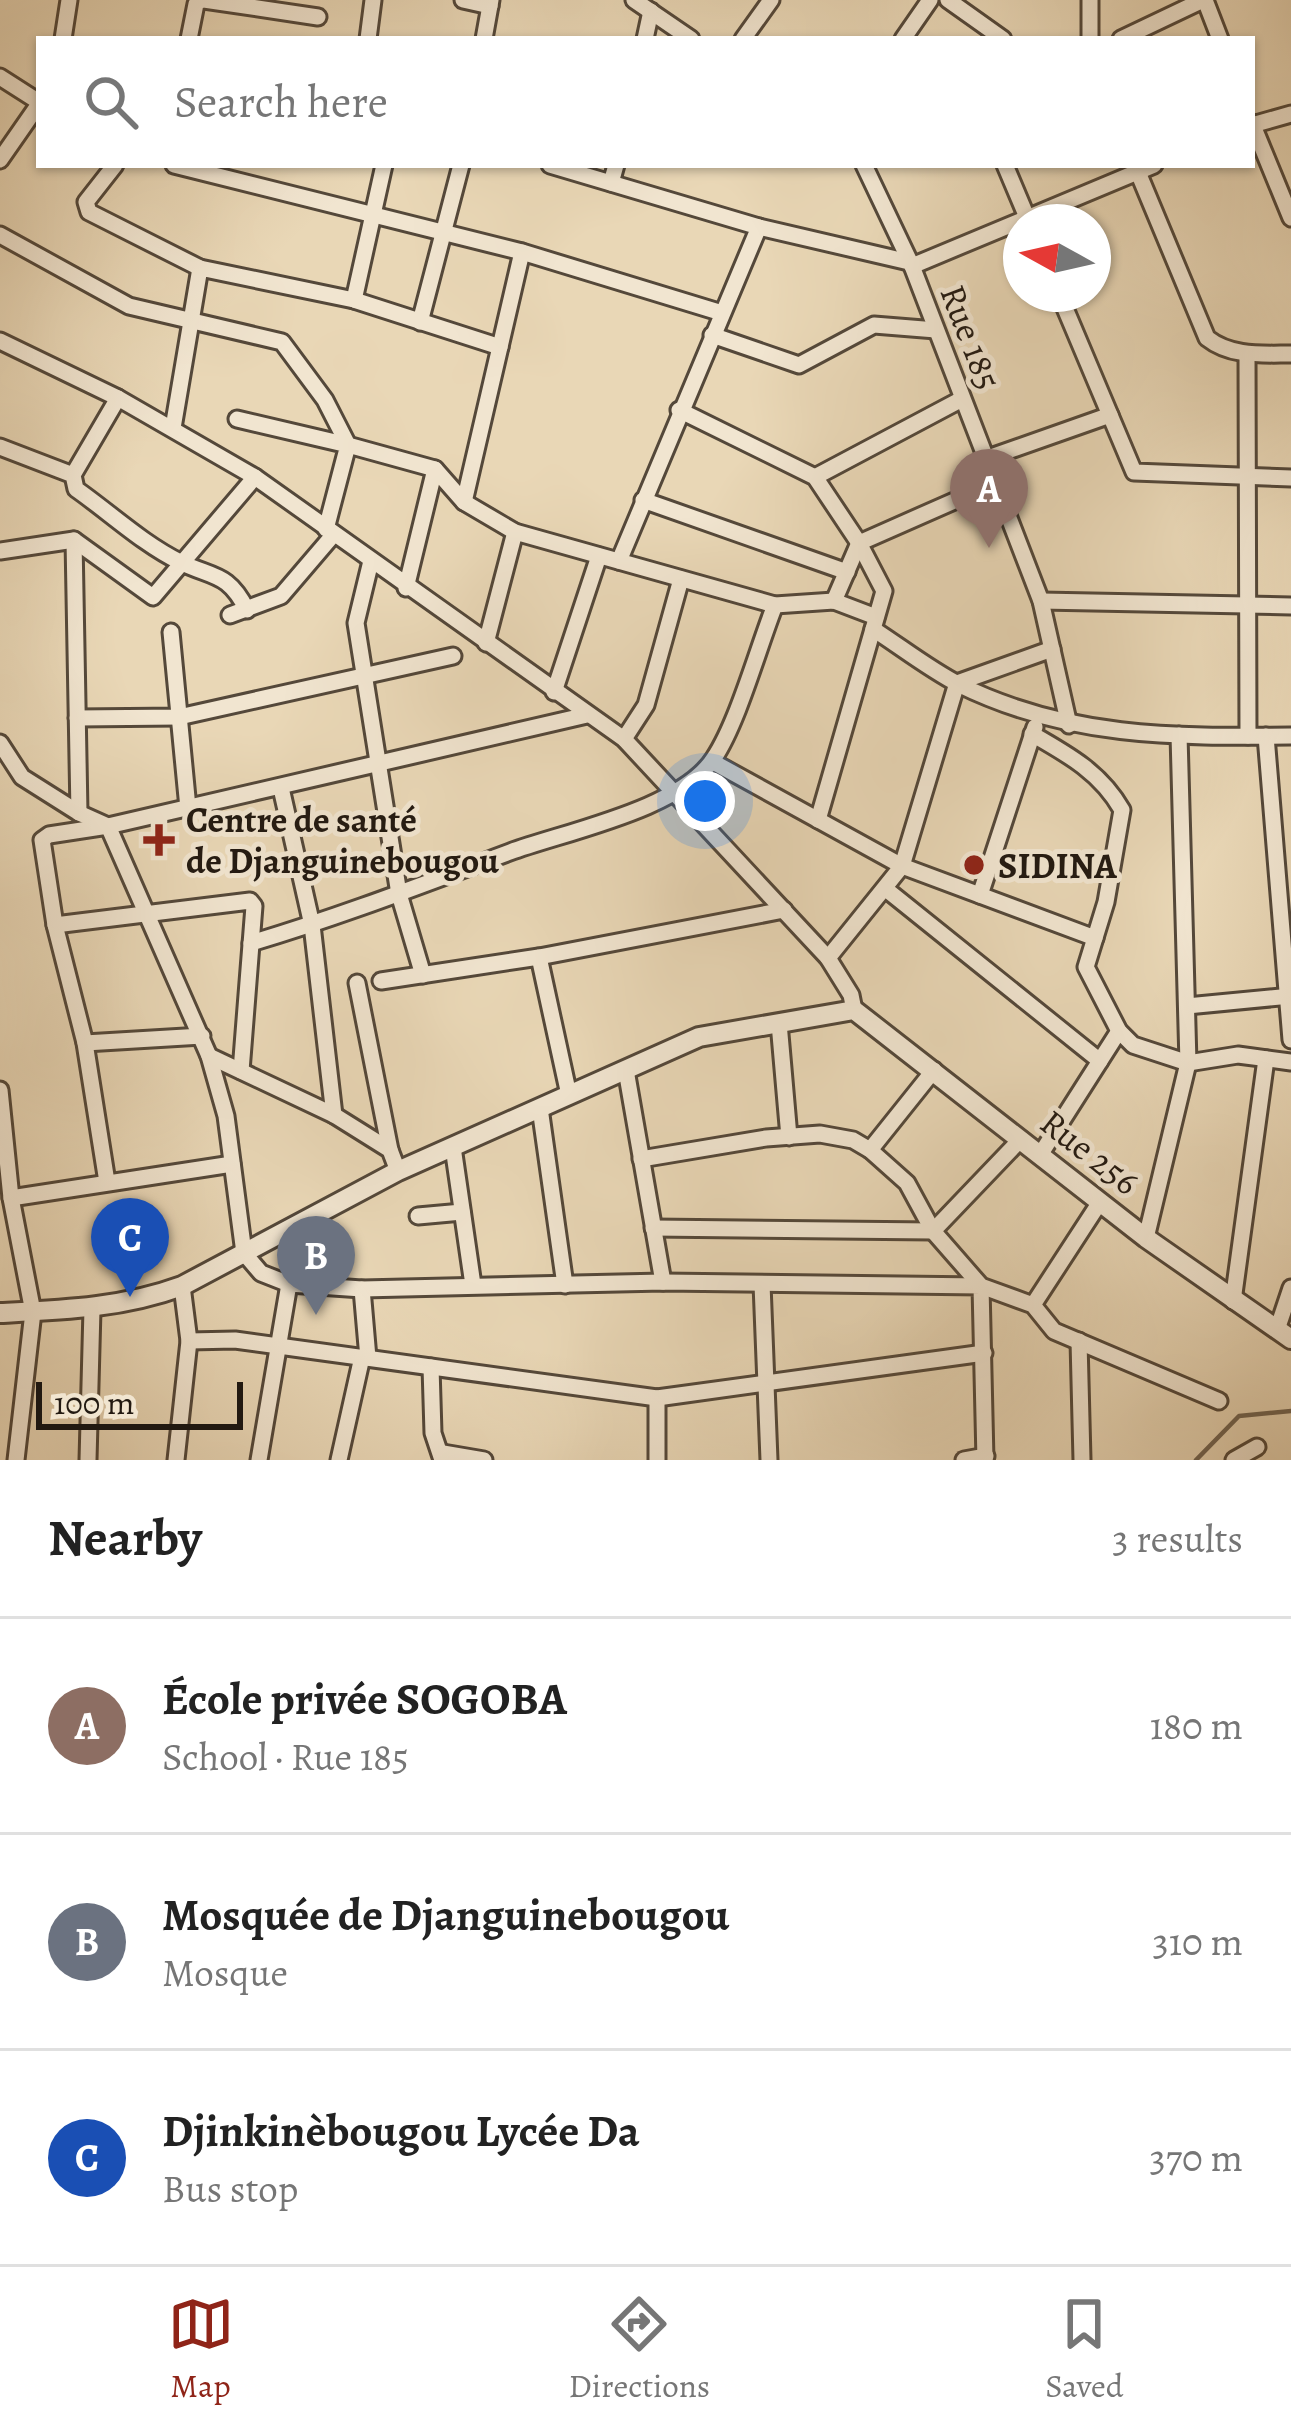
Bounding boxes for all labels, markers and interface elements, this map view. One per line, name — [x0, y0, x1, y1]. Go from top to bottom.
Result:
search box — [36, 36, 1255, 168]
icon: search — [78, 69, 144, 135]
text: Search here — [174, 71, 388, 133]
north arrow — [1003, 204, 1111, 312]
street label: Rue 185 — [929, 277, 1013, 397]
pin: A — [950, 449, 1028, 548]
your location — [675, 771, 735, 831]
place label: Centre de santé de Djanguinebougou — [186, 795, 499, 885]
marker: Centre de santé de Djanguinebougou — [143, 824, 175, 856]
place label: SIDINA — [998, 841, 1117, 890]
marker: SIDINA — [961, 852, 987, 878]
street label: Rue 256 — [1030, 1098, 1150, 1206]
pin: C — [91, 1198, 169, 1297]
pin: B — [277, 1216, 355, 1315]
scale bar — [36, 1376, 243, 1429]
text: 100 m — [54, 1380, 134, 1425]
text: Nearby — [48, 1503, 202, 1573]
text: 3 results — [1112, 1512, 1243, 1565]
text: École privée SOGOBA — [162, 1668, 567, 1730]
text: A — [75, 1699, 99, 1752]
text: 180 m — [1150, 1699, 1243, 1752]
text: School · Rue 185 — [162, 1730, 409, 1783]
text: Mosquée de Djanguinebougou — [162, 1884, 729, 1946]
text: B — [75, 1915, 99, 1968]
text: 310 m — [1152, 1915, 1243, 1968]
text: Mosque — [162, 1946, 288, 1999]
text: Djinkinèbougou Lycée Da — [162, 2100, 640, 2162]
text: C — [75, 2131, 99, 2184]
text: 370 m — [1149, 2131, 1243, 2184]
text: Bus stop — [162, 2162, 298, 2215]
tab: Map — [168, 2291, 234, 2408]
tab: Directions — [569, 2291, 710, 2408]
tab: Saved — [1045, 2291, 1123, 2408]

